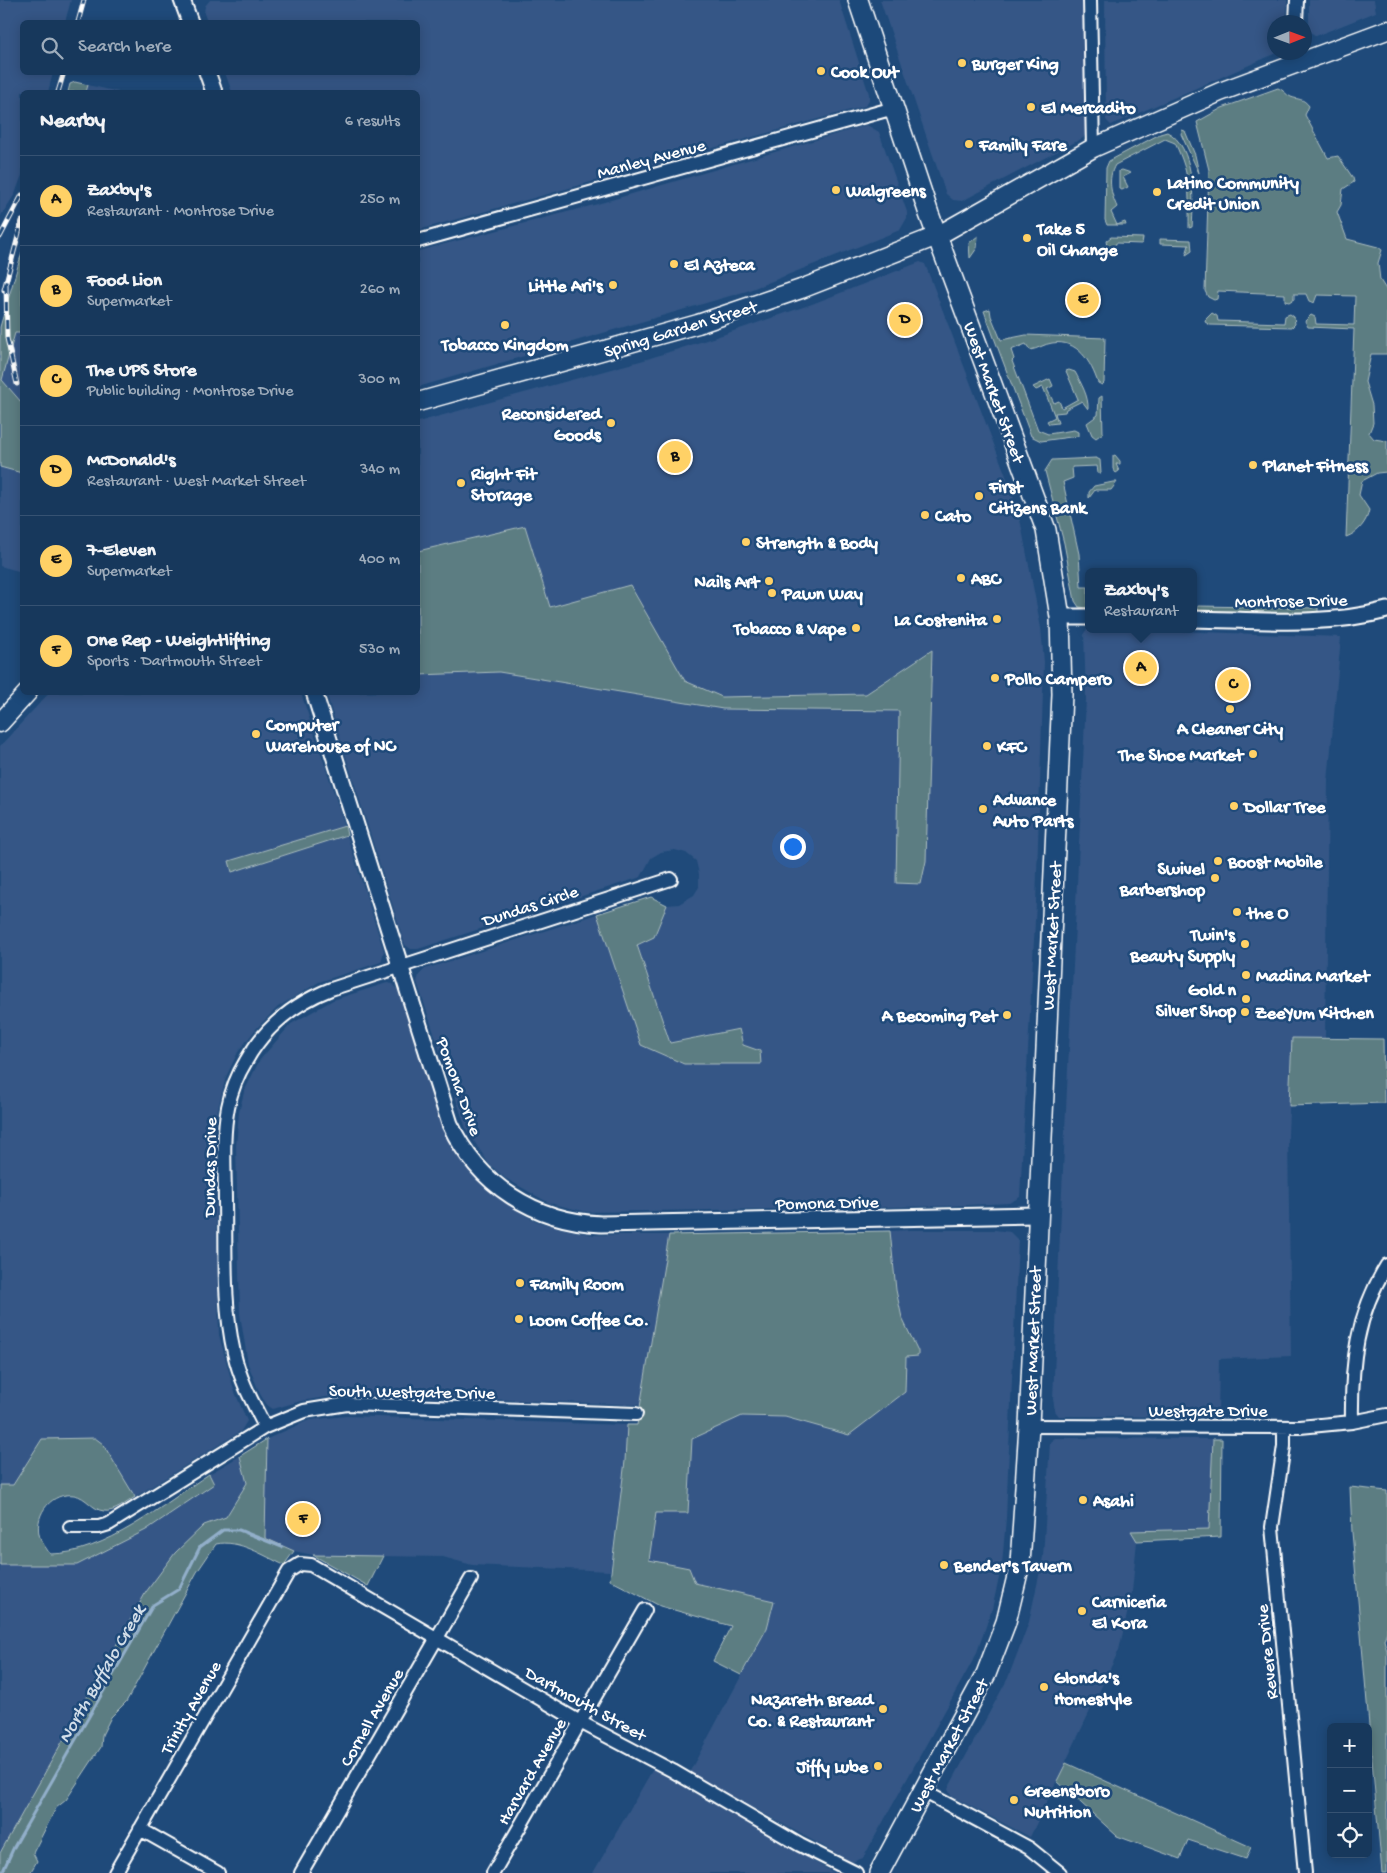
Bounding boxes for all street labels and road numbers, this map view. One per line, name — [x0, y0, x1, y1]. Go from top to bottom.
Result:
street label: Manley Avenue — [595, 136, 709, 185]
street label: Spring Garden Street — [602, 297, 761, 364]
street label: West Market Street — [957, 319, 1028, 468]
street label: Montrose Drive — [1234, 591, 1348, 614]
street label: West Market Street — [1039, 860, 1068, 1011]
street label: Dundas Circle — [479, 882, 582, 933]
street label: Pomona Drive — [430, 1034, 485, 1140]
street label: Dundas Drive — [200, 1116, 223, 1218]
street label: Pomona Drive — [774, 1193, 880, 1216]
street label: West Market Street — [1021, 1265, 1048, 1416]
street label: South Westgate Drive — [329, 1382, 496, 1405]
street label: Westgate Drive — [1149, 1402, 1268, 1423]
street label: Revere Drive — [1253, 1603, 1284, 1700]
street label: Trinity Avenue — [157, 1657, 228, 1760]
street label: Dartmouth Street — [520, 1663, 650, 1748]
street label: Cornell Avenue — [337, 1665, 410, 1771]
street label: West Market Street — [906, 1674, 995, 1817]
street label: Harvard Avenue — [494, 1714, 573, 1829]

